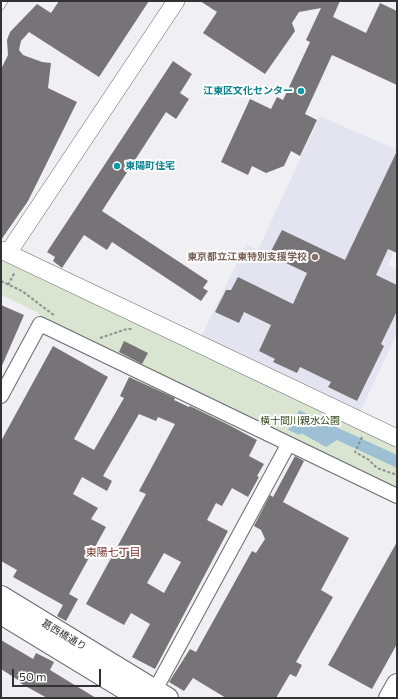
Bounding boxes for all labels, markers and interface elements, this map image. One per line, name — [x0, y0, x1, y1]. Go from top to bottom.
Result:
place label: 江東区文化センター — [203, 85, 293, 97]
marker: 江東区文化センター — [296, 86, 306, 96]
place label: 東陽町住宅 — [125, 160, 175, 172]
marker: 東陽町住宅 — [112, 161, 122, 171]
place label: 東京都立江東特別支援学校 — [187, 251, 307, 263]
marker: 東京都立江東特別支援学校 — [310, 252, 320, 262]
park label: 横十間川親水公園 — [260, 415, 340, 427]
district label: 東陽七丁目 — [86, 545, 140, 559]
street label: 葛西橋通り — [39, 617, 89, 653]
scale bar — [14, 661, 103, 687]
text: 50 m — [19, 669, 47, 683]

